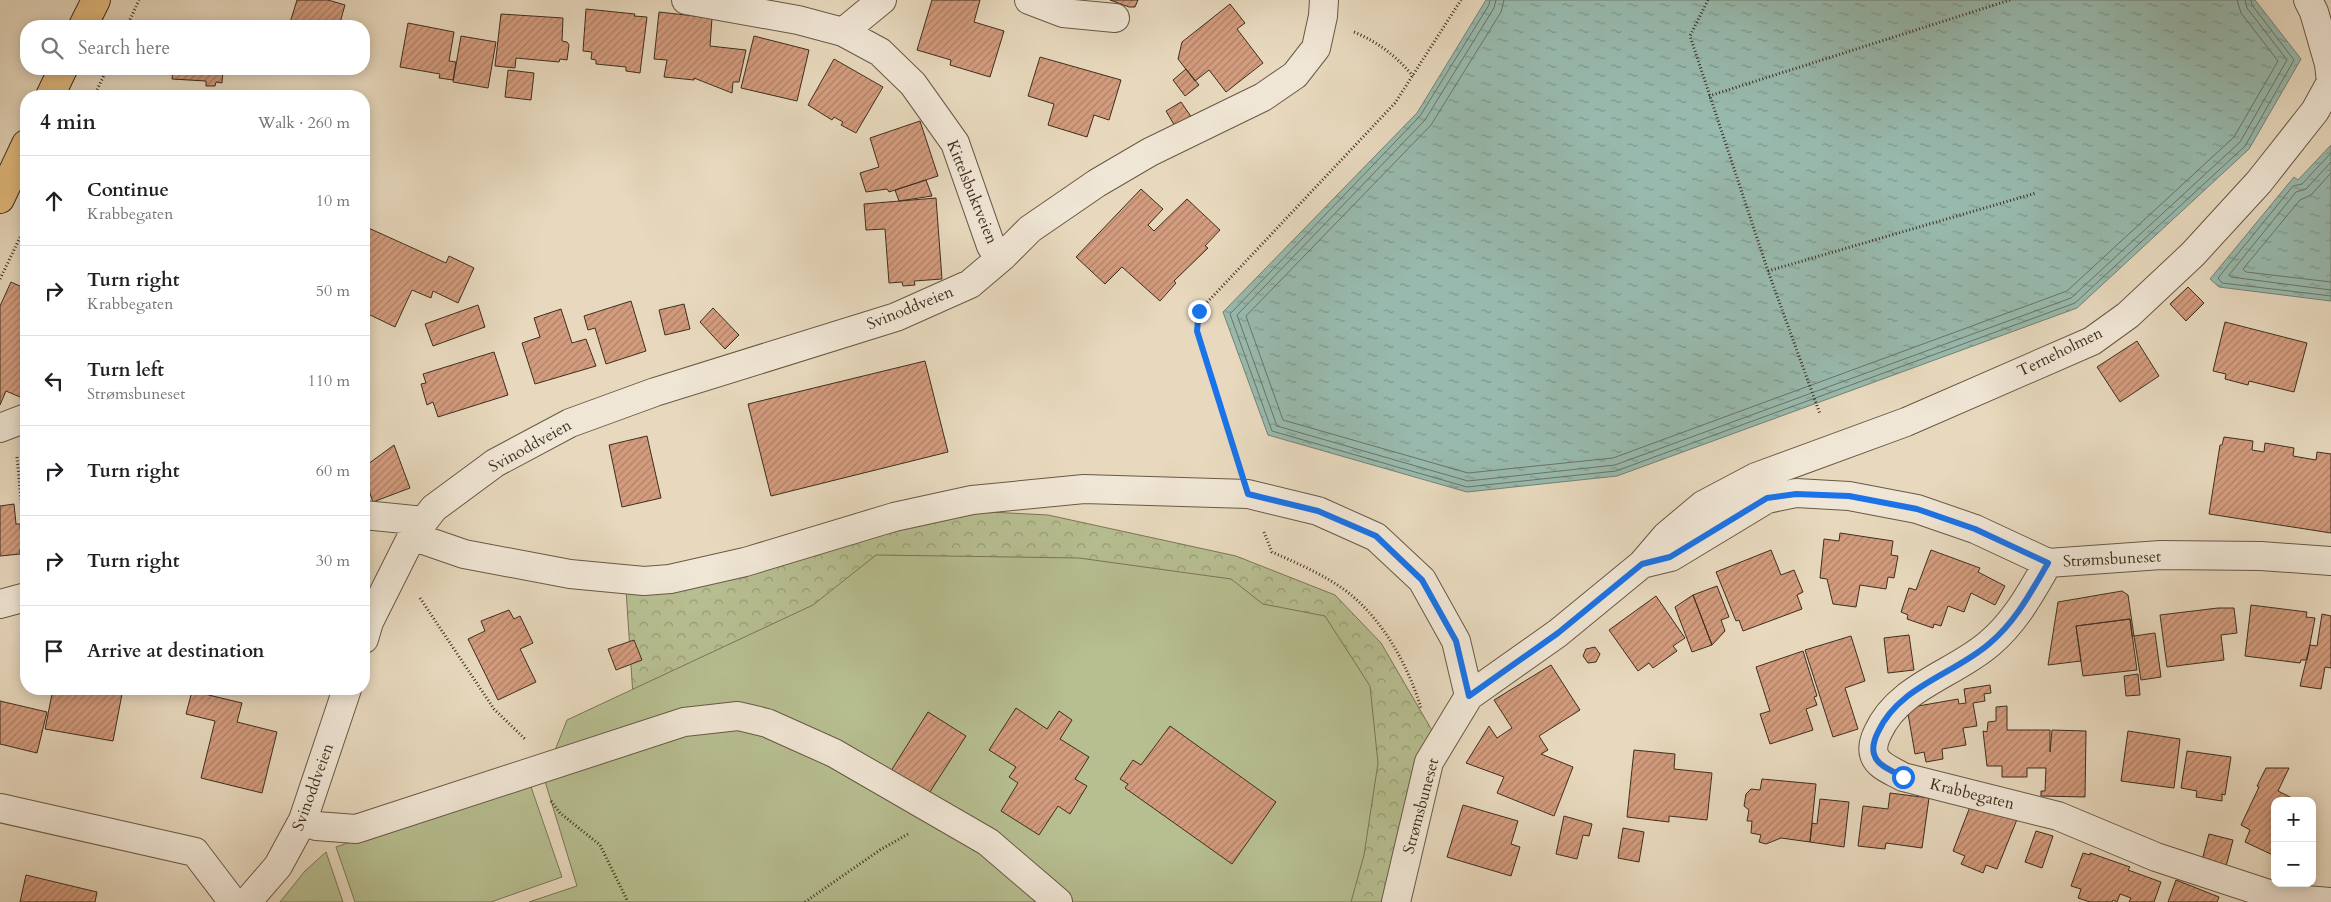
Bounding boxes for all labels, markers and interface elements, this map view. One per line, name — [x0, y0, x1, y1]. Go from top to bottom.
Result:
search box — [20, 20, 370, 75]
icon: search — [38, 34, 66, 62]
text: Search here — [78, 35, 170, 61]
text: 4 min — [40, 108, 96, 137]
text: Walk · 260 m — [258, 112, 350, 134]
street label: Kittelsbuktveien — [941, 137, 1003, 247]
text: Continue — [87, 177, 169, 203]
icon: ahead — [40, 187, 68, 215]
text: 10 m — [316, 190, 350, 212]
text: Krabbegaten — [87, 203, 173, 225]
text: Turn right — [87, 267, 179, 293]
icon: right — [40, 277, 68, 305]
text: 50 m — [316, 280, 350, 302]
street label: Svinoddveien — [863, 281, 957, 335]
text: Krabbegaten — [87, 293, 173, 315]
route end — [1188, 300, 1211, 323]
street label: Terneholmen — [2014, 322, 2106, 382]
text: Turn left — [87, 357, 164, 383]
icon: left — [40, 367, 68, 395]
text: 110 m — [308, 370, 350, 392]
text: Strømsbuneset — [87, 383, 185, 405]
street label: Svinoddveien — [485, 414, 575, 478]
icon: right — [40, 457, 68, 485]
text: Turn right — [87, 458, 179, 484]
text: 60 m — [316, 460, 350, 482]
street label: Strømsbuneset — [2062, 545, 2162, 573]
icon: right — [40, 547, 68, 575]
text: Turn right — [87, 548, 179, 574]
text: 30 m — [316, 550, 350, 572]
icon: arrive — [40, 637, 68, 665]
text: Arrive at destination — [87, 638, 264, 664]
street label: Svinoddveien — [287, 740, 339, 834]
street label: Strømsbuneset — [1398, 756, 1444, 856]
route start — [1892, 766, 1915, 789]
street label: Krabbegaten — [1927, 773, 2017, 815]
map controls — [2271, 797, 2316, 887]
button: + — [2271, 797, 2316, 842]
button: − — [2271, 842, 2316, 887]

